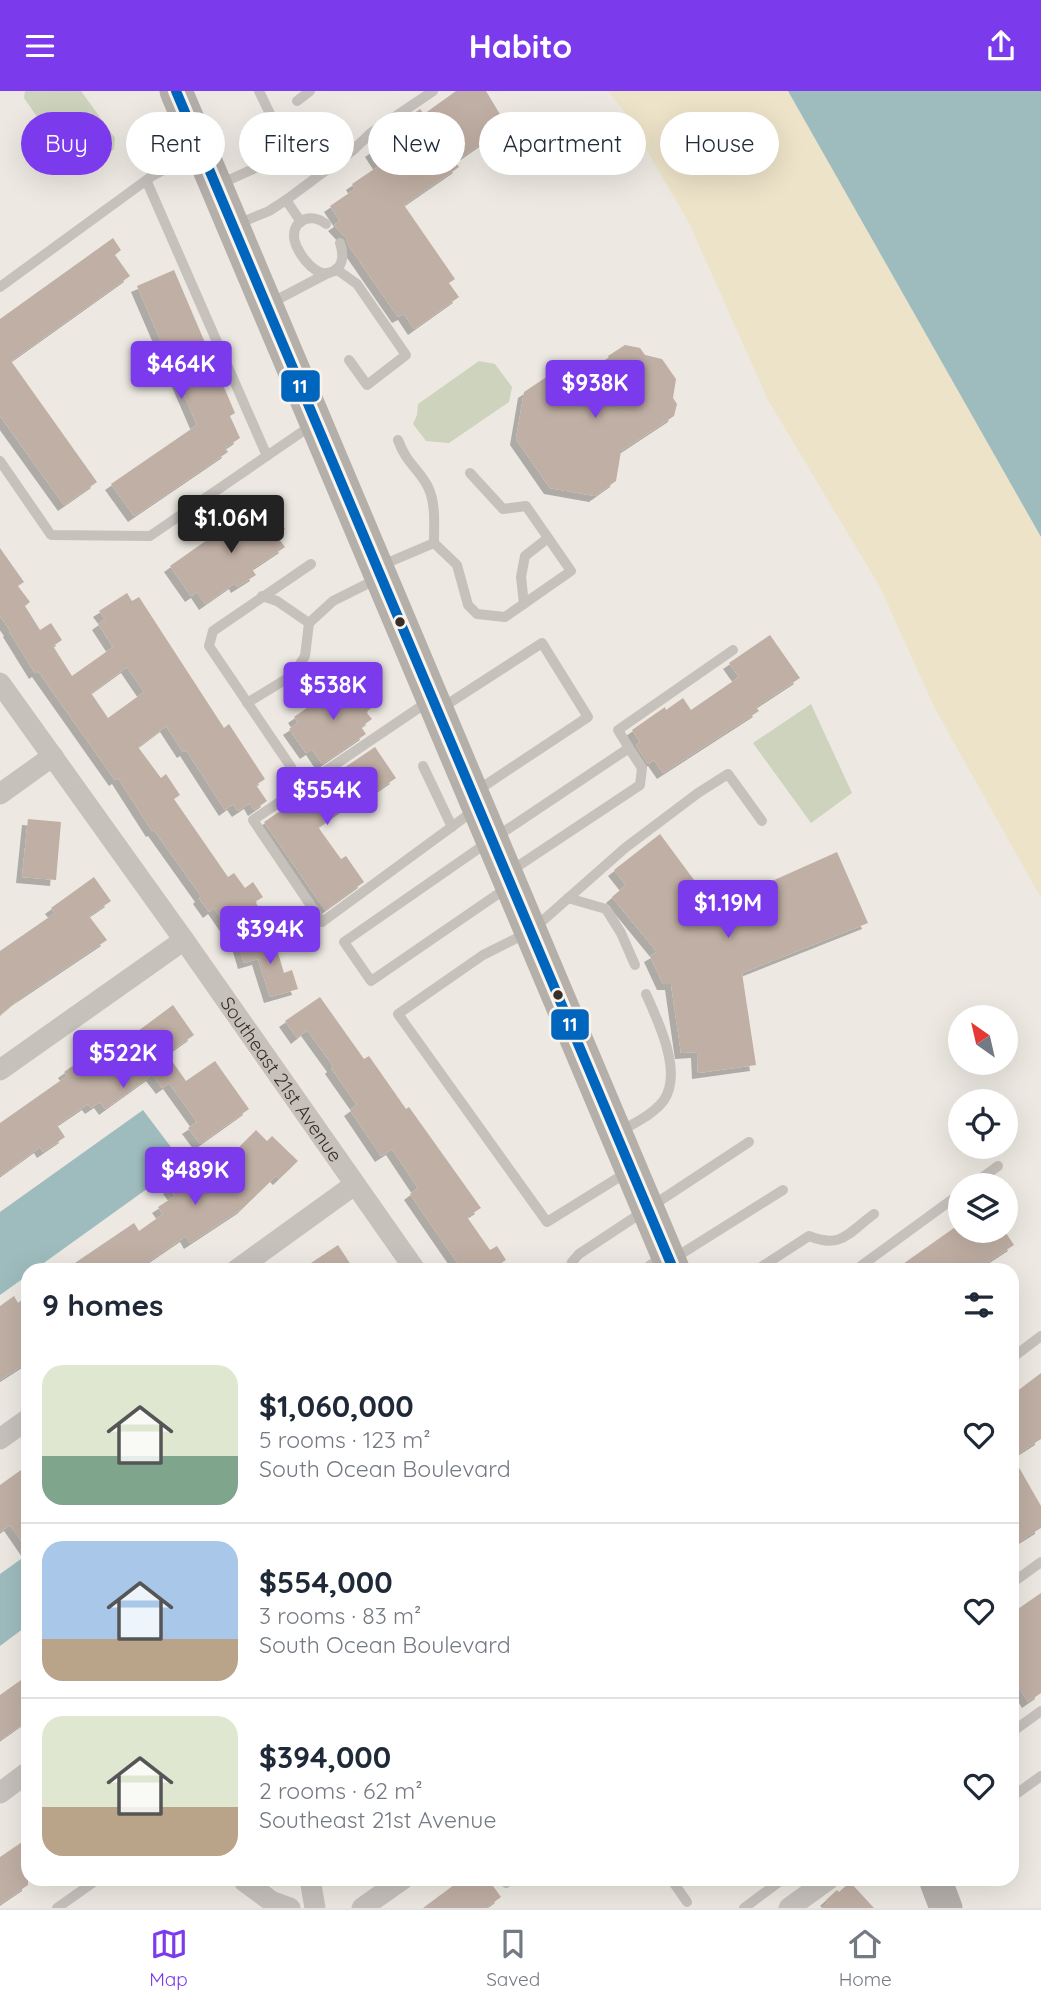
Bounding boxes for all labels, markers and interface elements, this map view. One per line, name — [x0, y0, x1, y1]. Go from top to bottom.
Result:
text: Habito — [469, 26, 572, 66]
icon: menu — [21, 27, 59, 65]
icon: share — [982, 27, 1020, 65]
chip: Buy — [21, 112, 112, 175]
chip: Rent — [126, 112, 225, 175]
chip: Filters — [239, 112, 354, 175]
chip: New — [368, 112, 465, 175]
chip: Apartment — [479, 112, 646, 175]
chip: House — [660, 112, 779, 175]
pin: $464K — [132, 341, 230, 401]
text: $464K — [147, 349, 215, 378]
pin: $938K — [546, 361, 644, 420]
text: $938K — [562, 368, 628, 397]
line badge: 11 — [280, 369, 321, 403]
text: 11 — [293, 374, 307, 398]
pin: $1.06M — [174, 496, 288, 555]
text: $1.06M — [194, 503, 268, 532]
unlabelled marker — [393, 615, 407, 629]
pin: $538K — [284, 663, 382, 722]
text: $538K — [300, 670, 367, 699]
pin: $554K — [278, 767, 376, 827]
text: $554K — [293, 775, 361, 804]
pin: $1.19M — [671, 881, 785, 940]
text: $1.19M — [694, 888, 762, 917]
pin: $394K — [221, 907, 319, 966]
text: $394K — [236, 914, 304, 943]
unlabelled marker — [551, 988, 565, 1002]
street label: Southeast 21st Avenue — [215, 992, 348, 1166]
north arrow — [948, 1005, 1018, 1075]
map controls — [948, 1005, 1018, 1243]
line badge: 11 — [550, 1008, 590, 1041]
text: 11 — [563, 1012, 577, 1036]
pin: $522K — [74, 1031, 172, 1090]
text: $522K — [89, 1038, 157, 1067]
button: locate — [948, 1089, 1018, 1159]
pin: $489K — [146, 1147, 244, 1207]
text: $489K — [161, 1155, 229, 1184]
button: layers — [948, 1173, 1018, 1243]
text: 9 homes — [42, 1286, 164, 1324]
icon: filters — [960, 1286, 998, 1324]
text: $1,060,000 — [259, 1387, 414, 1425]
icon: home — [98, 1393, 182, 1477]
icon: heart — [960, 1416, 998, 1454]
text: 5 rooms · 123 m² — [259, 1425, 431, 1454]
text: South Ocean Boulevard — [259, 1454, 511, 1483]
text: $554,000 — [259, 1563, 393, 1601]
icon: home — [98, 1569, 182, 1653]
icon: heart — [960, 1592, 998, 1630]
text: 3 rooms · 83 m² — [259, 1601, 421, 1630]
text: South Ocean Boulevard — [259, 1630, 511, 1659]
text: $394,000 — [259, 1738, 391, 1776]
icon: home — [98, 1744, 182, 1828]
icon: heart — [960, 1767, 998, 1805]
text: 2 rooms · 62 m² — [259, 1776, 423, 1805]
text: Southeast 21st Avenue — [259, 1805, 496, 1834]
tab: Map — [149, 1925, 188, 1991]
tab: Saved — [486, 1925, 540, 1991]
tab: Home — [839, 1925, 892, 1991]

